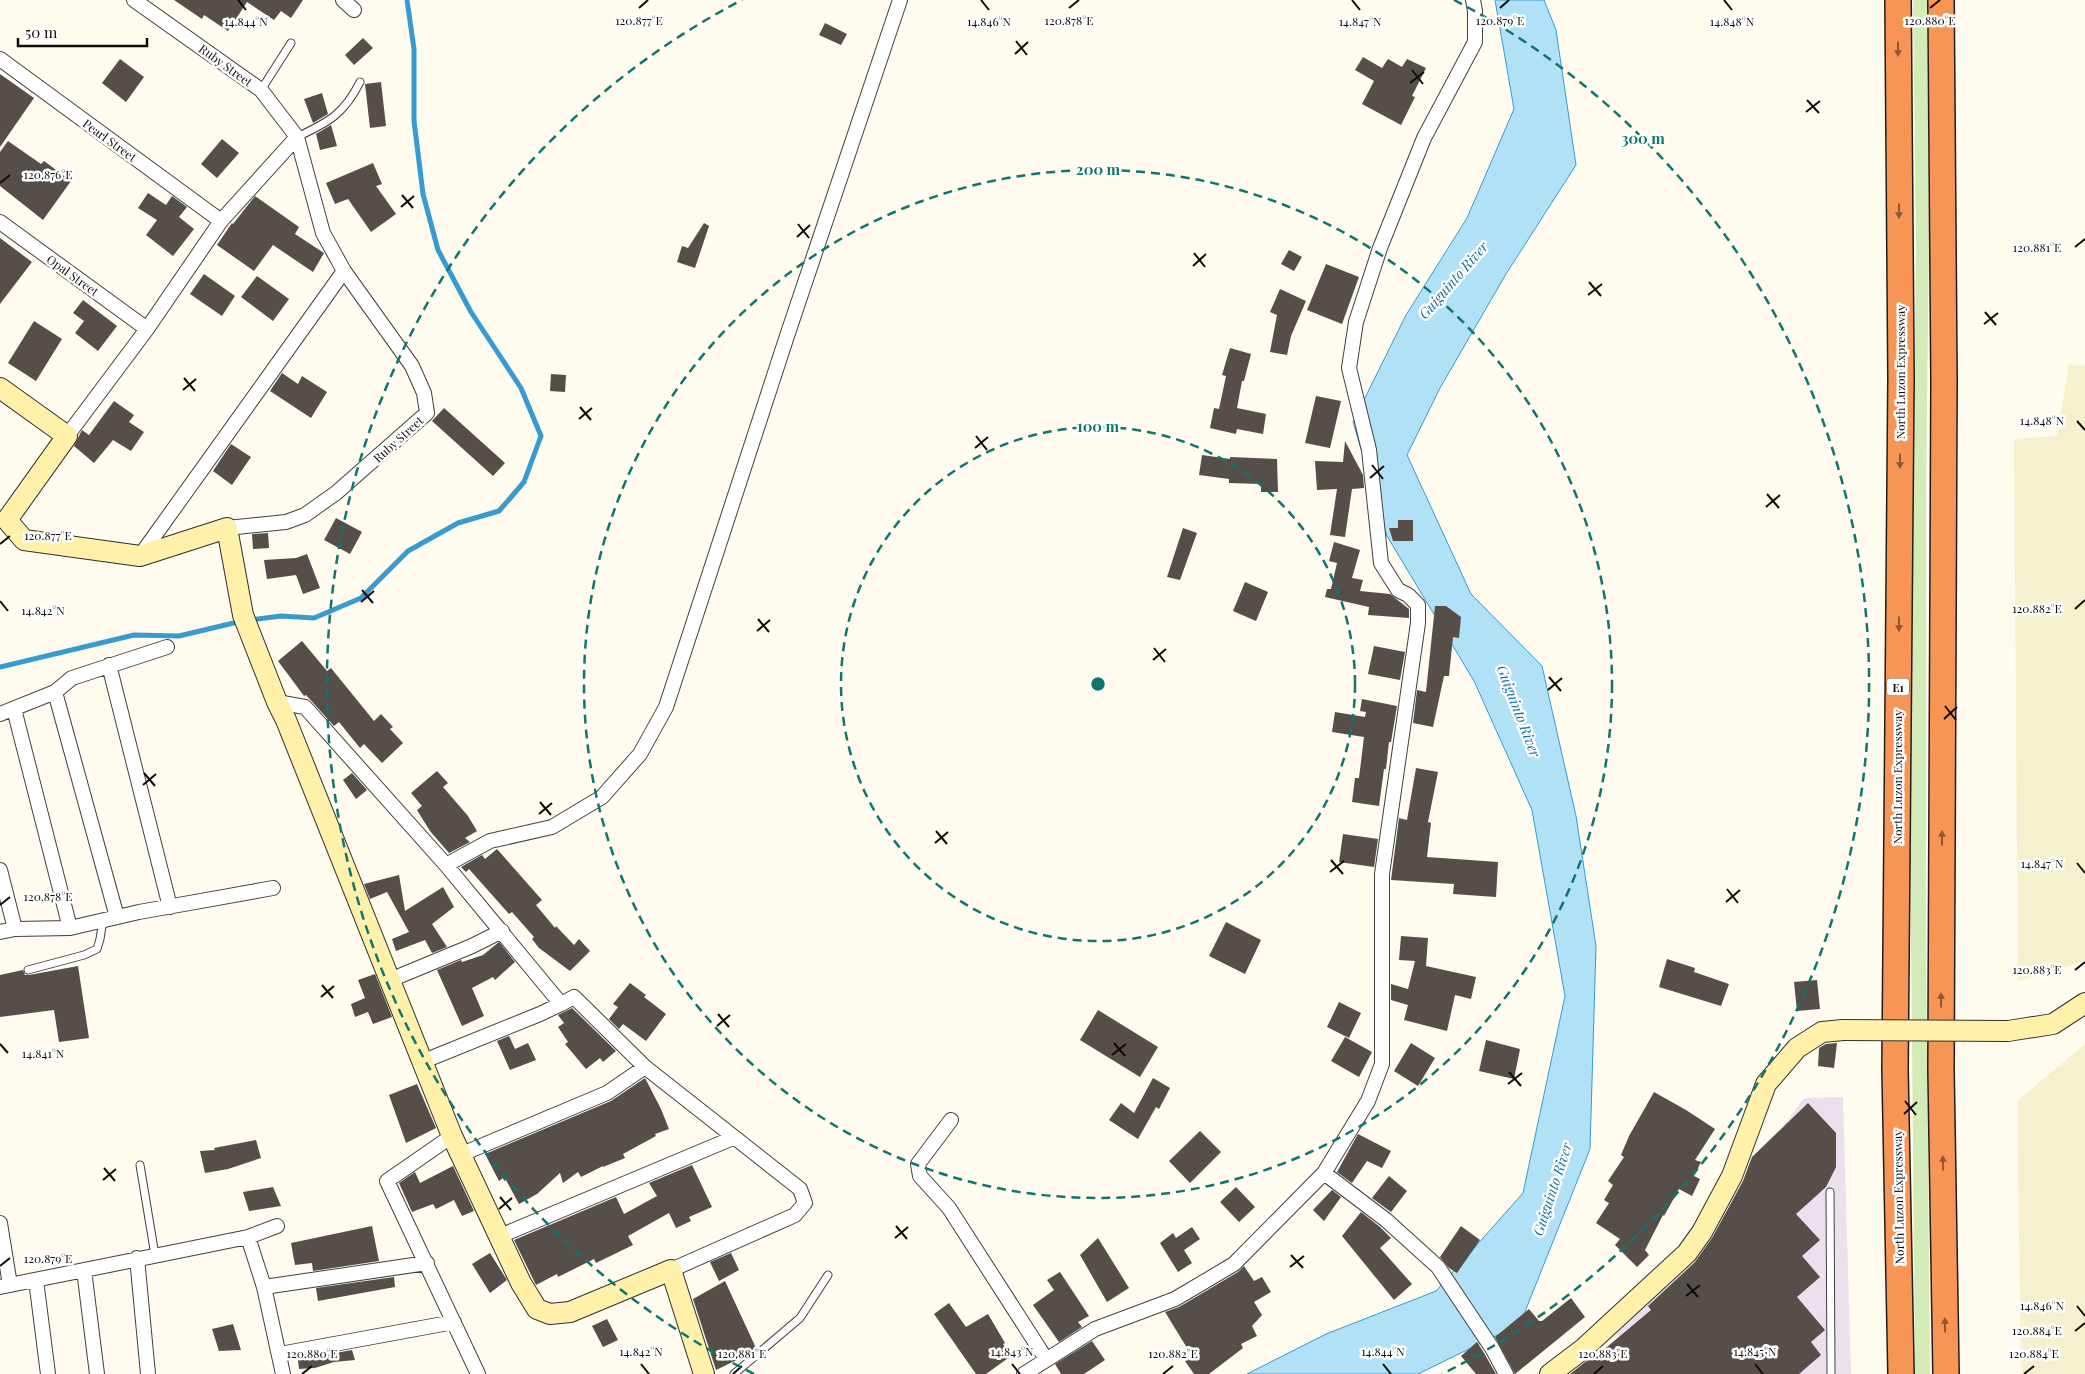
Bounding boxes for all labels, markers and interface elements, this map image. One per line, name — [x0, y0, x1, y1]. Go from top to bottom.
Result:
text: 120.877°E — [615, 12, 663, 28]
text: 120.878°E — [1044, 12, 1094, 28]
text: 120.879°E — [1476, 12, 1524, 28]
text: 120.880°E — [1904, 12, 1956, 28]
text: 14.844°N — [224, 13, 268, 29]
text: 14.846°N — [967, 13, 1012, 29]
text: 14.847°N — [1339, 13, 1382, 29]
text: 14.848°N — [1710, 13, 1755, 29]
scale bar — [18, 15, 146, 47]
text: 50 m — [25, 22, 58, 42]
street label: Ruby Street — [196, 40, 257, 90]
one-way arrow — [1894, 41, 1902, 57]
street label: Pearl Street — [80, 115, 141, 165]
text: 300 m — [1621, 128, 1665, 148]
text: 200 m — [1076, 159, 1121, 179]
text: 120.876°E — [24, 166, 72, 182]
one-way arrow — [1895, 203, 1903, 219]
water label: Guiguinto River — [1414, 237, 1493, 323]
text: 120.881°E — [2013, 239, 2061, 255]
street label: Opal Street — [44, 251, 103, 300]
street label: North Luzon Expressway — [1892, 305, 1908, 439]
street label: Ruby Street — [369, 412, 427, 466]
text: 14.848°N — [2020, 412, 2065, 428]
text: 100 m — [1077, 416, 1120, 436]
one-way arrow — [1896, 453, 1904, 469]
text: 120.877°E — [24, 527, 72, 543]
text: 120.882°E — [2012, 600, 2062, 616]
text: 14.842°N — [21, 602, 65, 618]
one-way arrow — [1894, 616, 1902, 632]
water label: Guiguinto River — [1493, 662, 1546, 760]
centre of rings — [1089, 675, 1107, 693]
road number: E1 — [1887, 679, 1909, 696]
street label: North Luzon Expressway — [1889, 710, 1905, 844]
one-way arrow — [1938, 830, 1946, 846]
text: 14.847°N — [2021, 855, 2064, 871]
text: 120.878°E — [23, 888, 73, 904]
text: 120.883°E — [2012, 961, 2062, 977]
one-way arrow — [1937, 992, 1945, 1008]
text: 14.841°N — [22, 1045, 65, 1061]
street label: North Luzon Expressway — [1889, 1130, 1907, 1264]
water label: Guiguinto River — [1528, 1139, 1576, 1238]
one-way arrow — [1939, 1155, 1947, 1171]
text: 120.879°E — [24, 1250, 72, 1266]
text: 14.846°N — [2020, 1297, 2065, 1313]
one-way arrow — [1941, 1317, 1949, 1333]
text: 120.884°E — [2012, 1322, 2062, 1338]
text: 14.842°N — [619, 1343, 663, 1359]
text: 14.843°N — [991, 1343, 1034, 1359]
text: 14.844°N — [1361, 1343, 1405, 1359]
text: 14.845°N — [1734, 1343, 1777, 1359]
text: 120.880°E — [286, 1345, 338, 1361]
text: 120.881°E — [718, 1345, 766, 1361]
text: 120.882°E — [1148, 1345, 1198, 1361]
text: 120.883°E — [1578, 1345, 1628, 1361]
text: 120.884°E — [2009, 1345, 2059, 1361]

